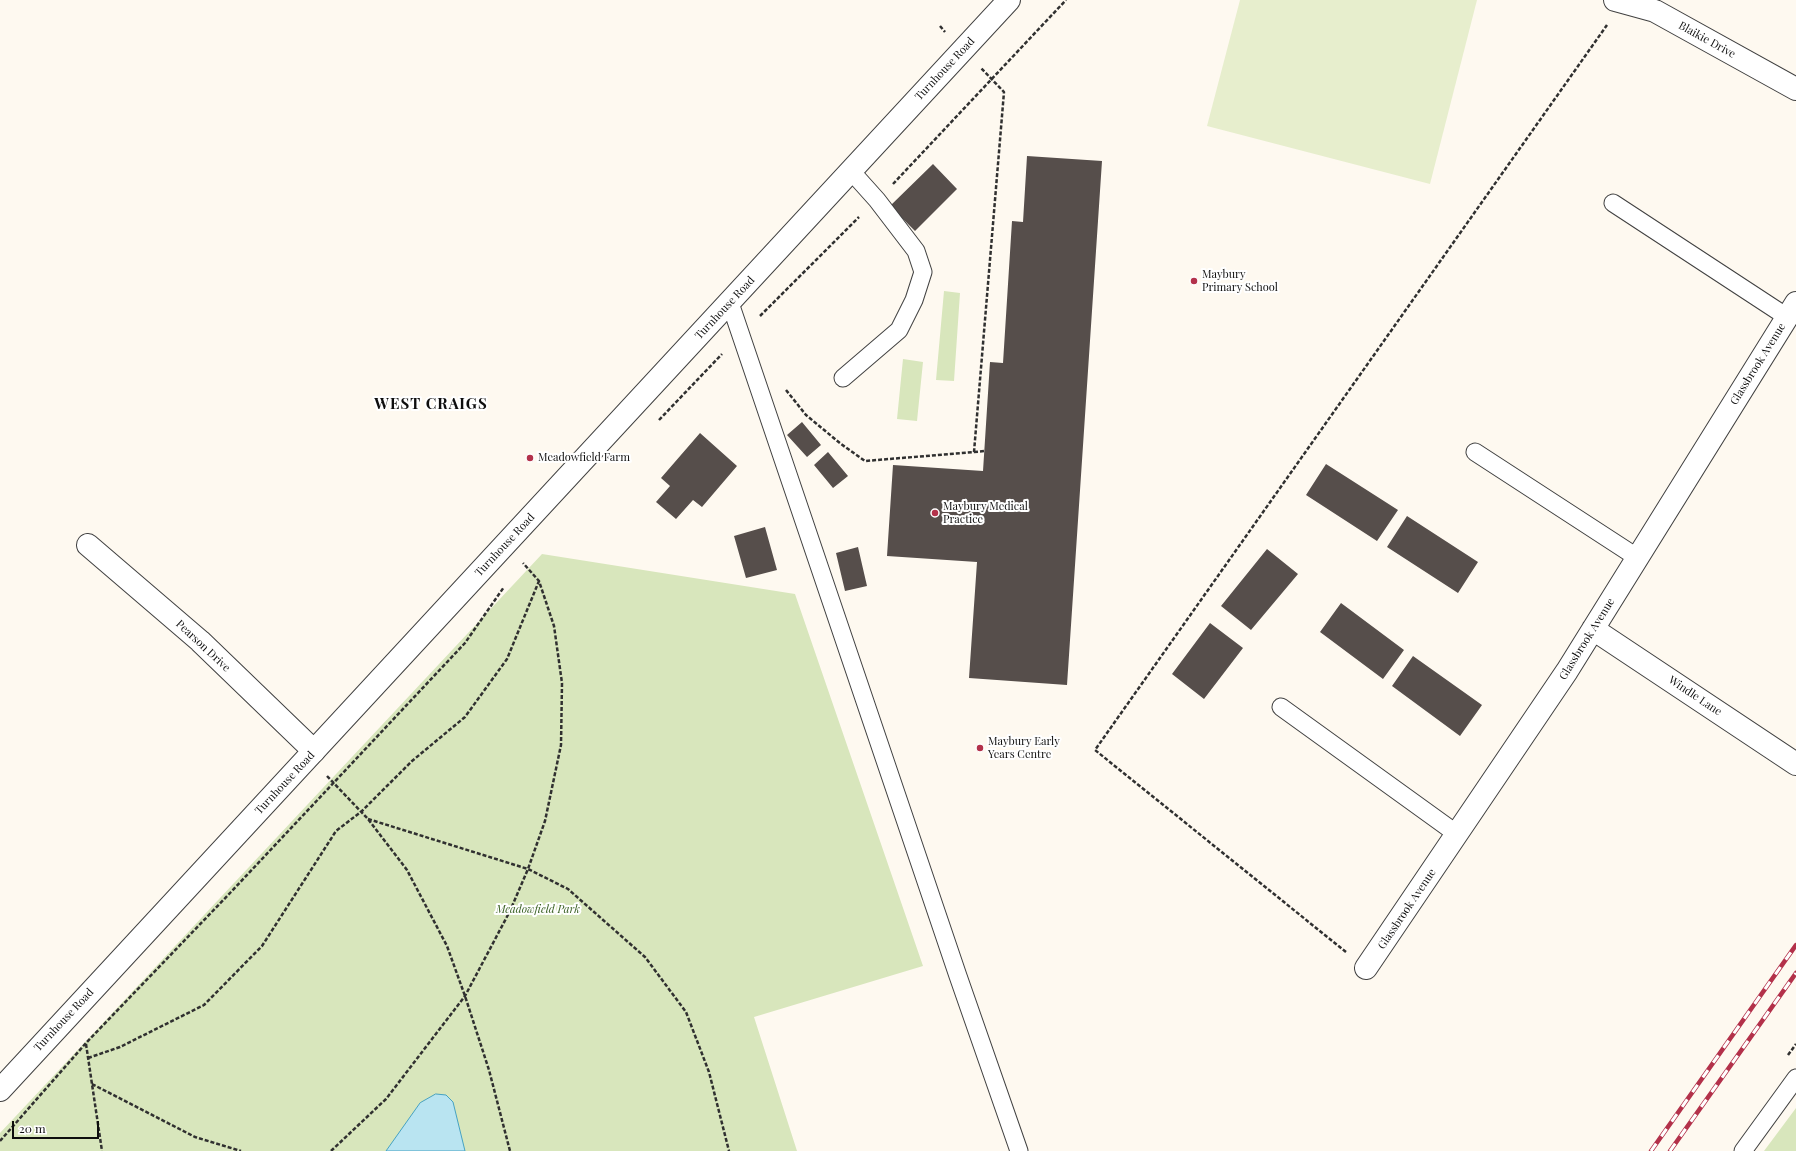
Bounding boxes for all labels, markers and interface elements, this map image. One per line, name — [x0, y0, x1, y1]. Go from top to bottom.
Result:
street label: Blaikie Drive — [1676, 19, 1738, 61]
street label: Turnhouse Road — [913, 35, 977, 103]
place label: Maybury Primary School — [1202, 268, 1278, 294]
street label: Turnhouse Road — [693, 274, 757, 342]
marker: Maybury Primary School — [1189, 276, 1199, 286]
street label: Glassbrook Avenue — [1727, 321, 1789, 407]
district label: WEST CRAIGS — [374, 395, 488, 413]
place label: Meadowfield Farm — [538, 451, 630, 465]
marker: Meadowfield Farm — [525, 453, 535, 463]
place label: Maybury Medical Practice — [943, 500, 1028, 526]
marker: Maybury Medical Practice — [930, 508, 940, 518]
street label: Turnhouse Road — [473, 511, 537, 579]
street label: Glassbrook Avenue — [1556, 596, 1618, 682]
street label: Pearson Drive — [173, 618, 233, 674]
street label: Windle Lane — [1666, 673, 1724, 719]
place label: Maybury Early Years Centre — [988, 735, 1060, 761]
marker: Maybury Early Years Centre — [975, 743, 985, 753]
street label: Turnhouse Road — [253, 749, 317, 817]
street label: Glassbrook Avenue — [1375, 866, 1439, 952]
park label: Meadowfield Park — [496, 903, 580, 917]
street label: Turnhouse Road — [32, 986, 96, 1054]
scale bar — [14, 1113, 101, 1139]
text: 20 m — [19, 1120, 46, 1136]

